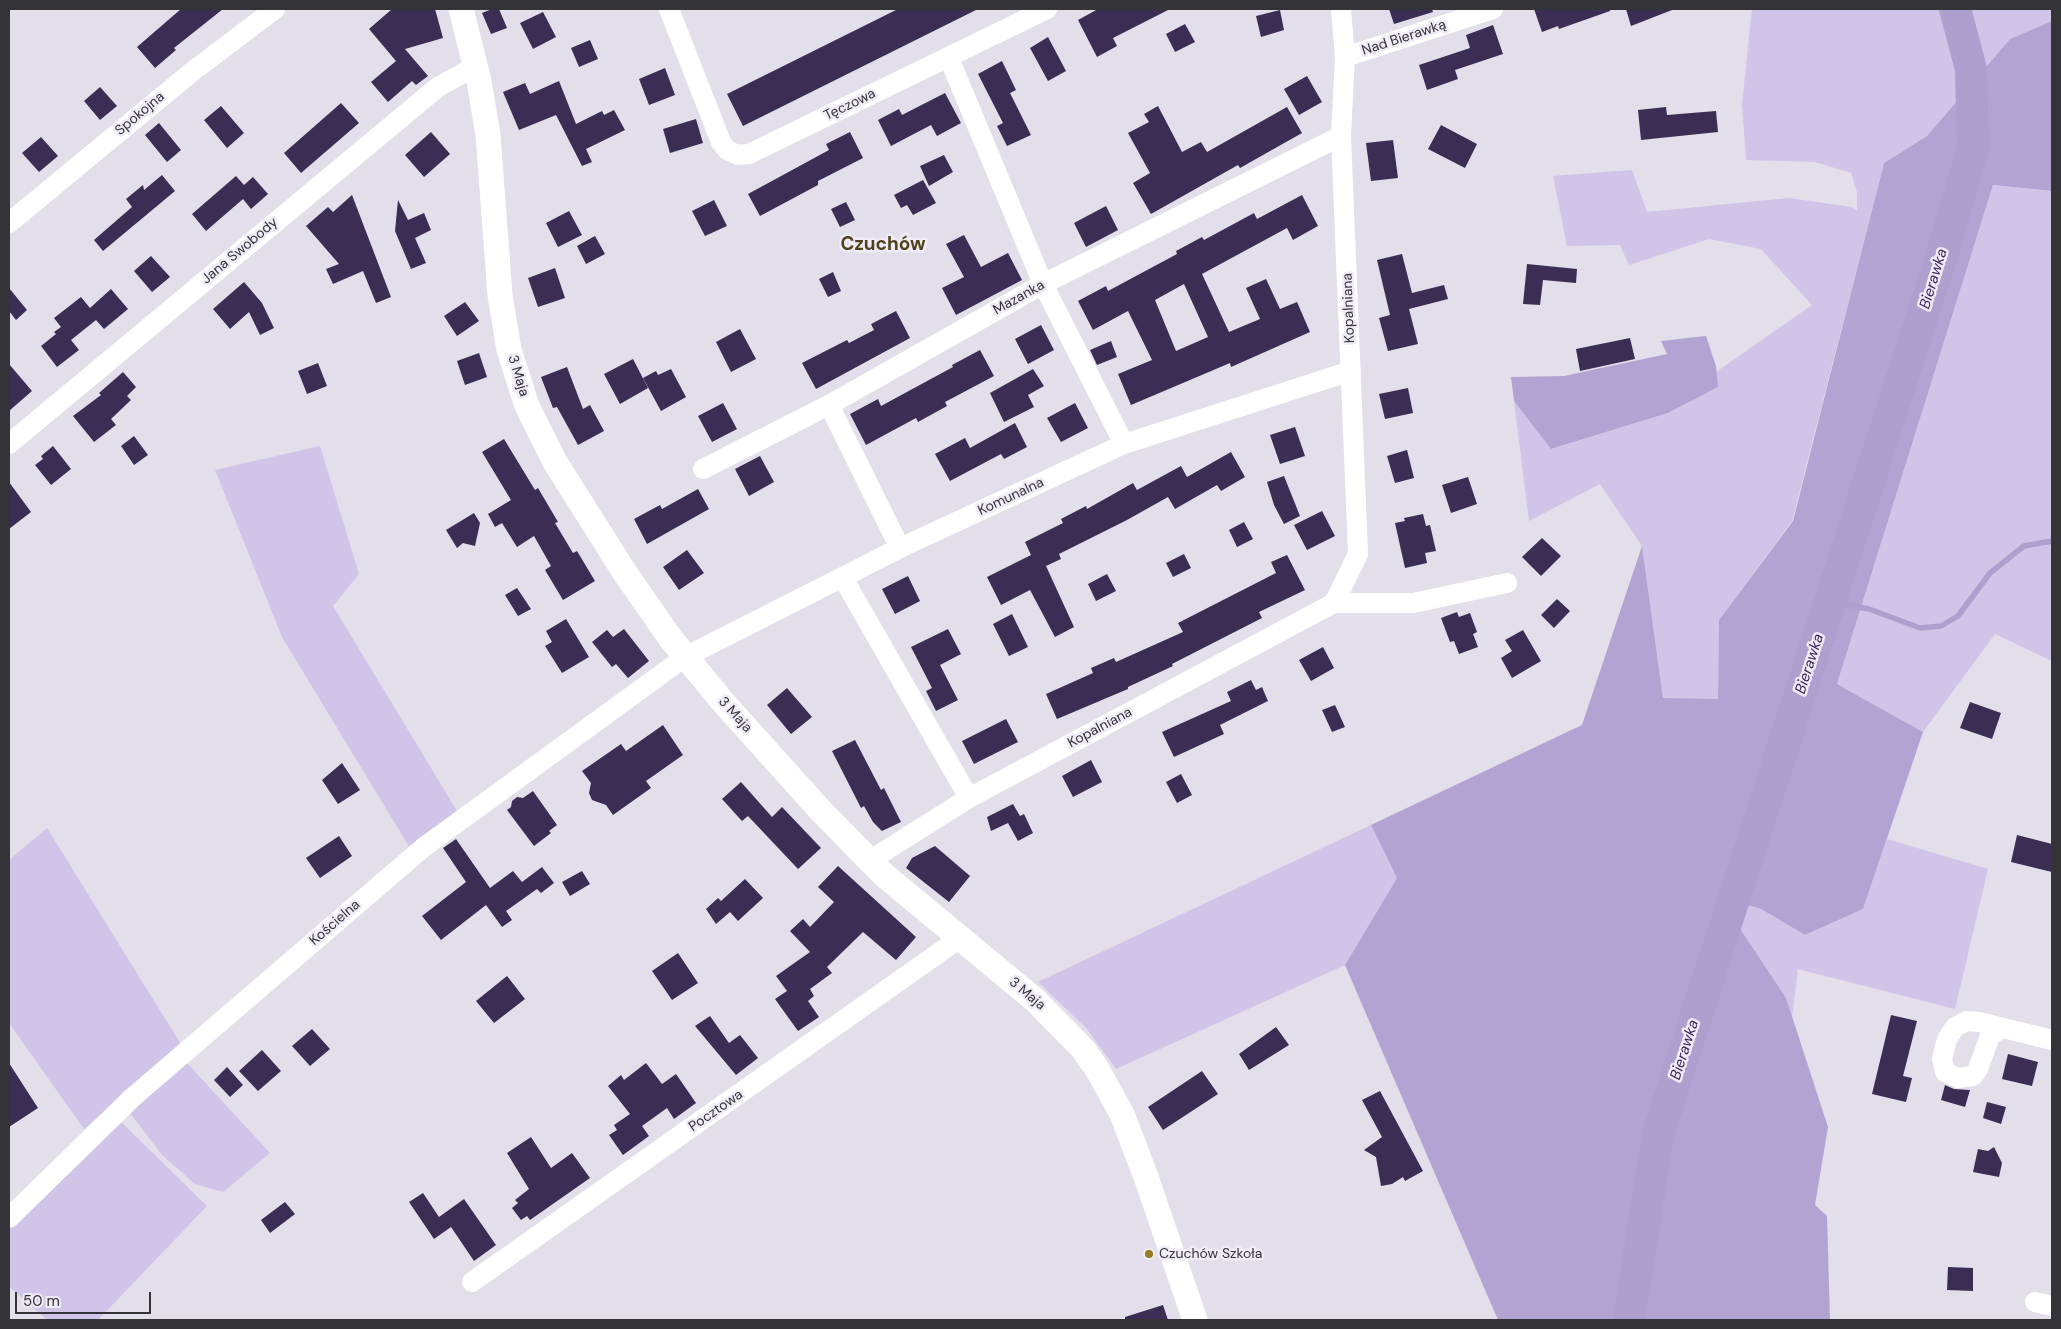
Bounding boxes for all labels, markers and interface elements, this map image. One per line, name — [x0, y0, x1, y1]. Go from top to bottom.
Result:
street label: Nad Bierawką — [1360, 16, 1448, 60]
street label: Tęczowa — [822, 85, 878, 125]
street label: Spokojna — [112, 89, 168, 139]
street label: Jana Swobody — [198, 214, 282, 288]
district label: Czuchów — [840, 234, 926, 256]
water label: Bierawka — [1916, 247, 1952, 311]
street label: Kopalniana — [1339, 273, 1359, 343]
street label: Mazanka — [990, 277, 1048, 319]
street label: 3 Maja — [504, 353, 532, 399]
street label: Komunalna — [975, 474, 1047, 520]
water label: Bierawka — [1792, 632, 1828, 696]
street label: 3 Maja — [715, 694, 755, 736]
street label: Kopalniana — [1065, 704, 1135, 752]
street label: Kościelna — [306, 897, 364, 949]
street label: 3 Maja — [1005, 974, 1049, 1014]
water label: Bierawka — [1667, 1018, 1703, 1082]
street label: Pocztowa — [686, 1086, 746, 1136]
place label: Czuchów Szkoła — [1159, 1246, 1262, 1262]
marker: Czuchów Szkoła — [1143, 1248, 1155, 1260]
scale bar — [18, 1282, 154, 1314]
text: 50 m — [23, 1291, 60, 1311]

